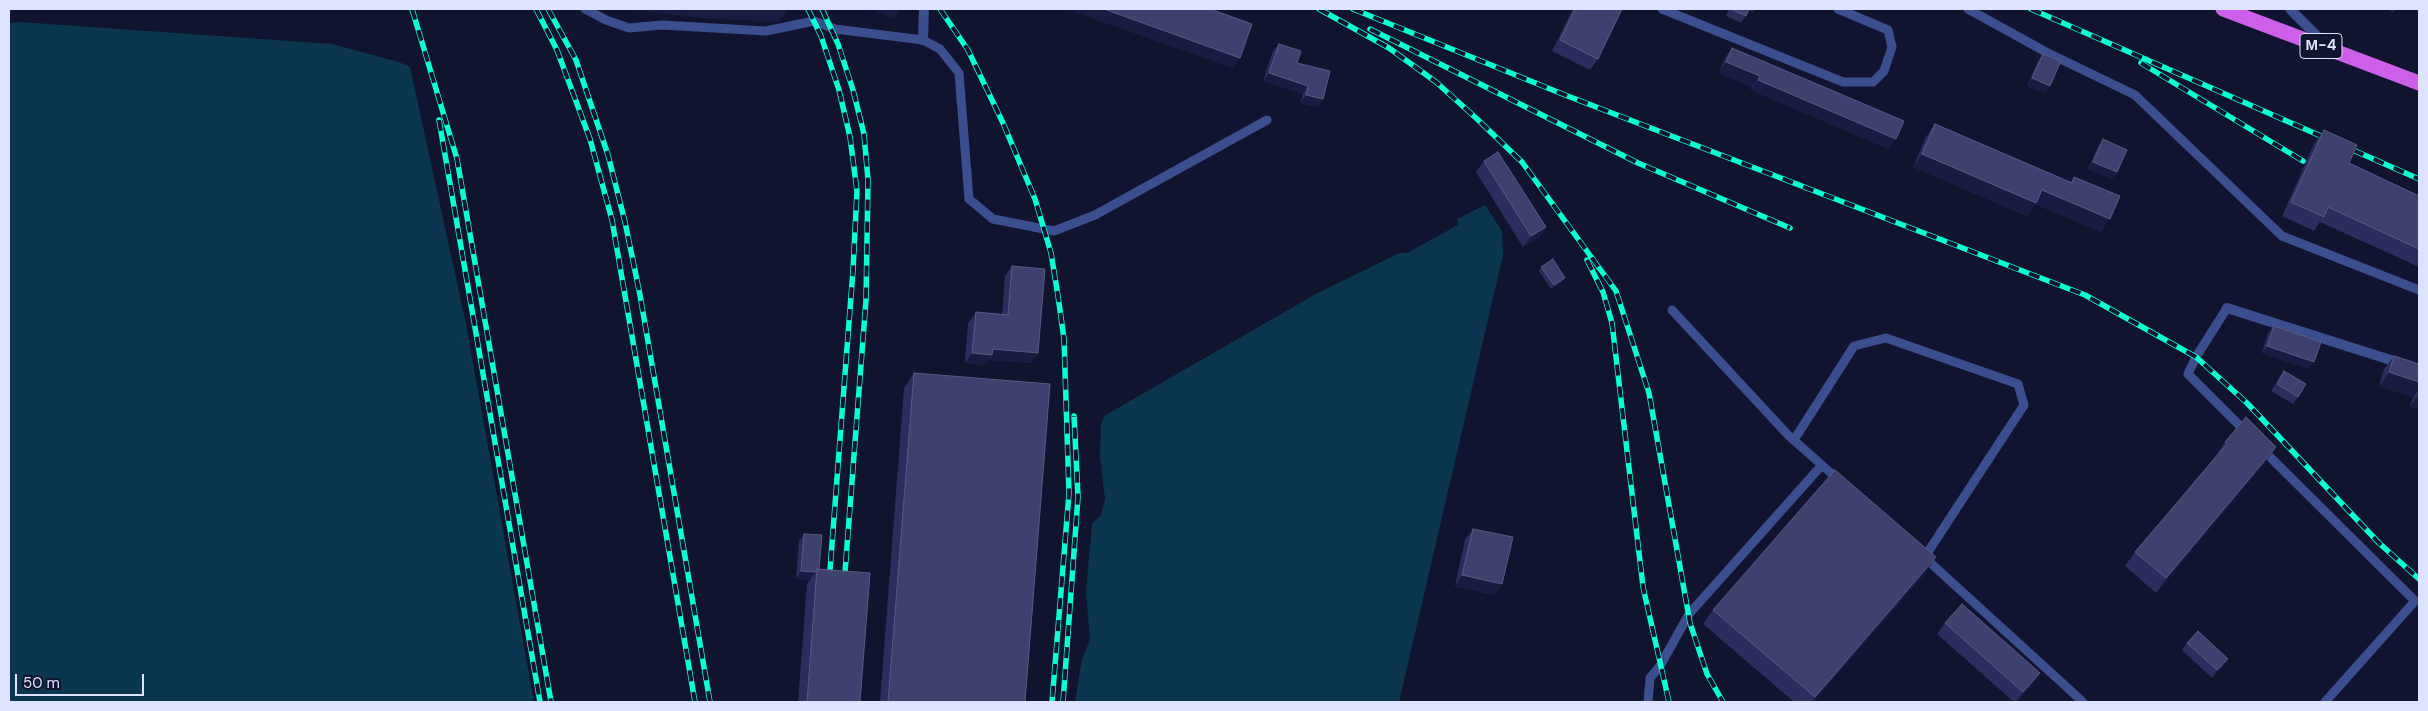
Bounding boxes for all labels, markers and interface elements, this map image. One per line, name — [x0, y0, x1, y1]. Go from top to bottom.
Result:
road number: М-4 — [2300, 34, 2342, 58]
scale bar — [18, 664, 146, 696]
text: 50 m — [23, 673, 60, 693]

